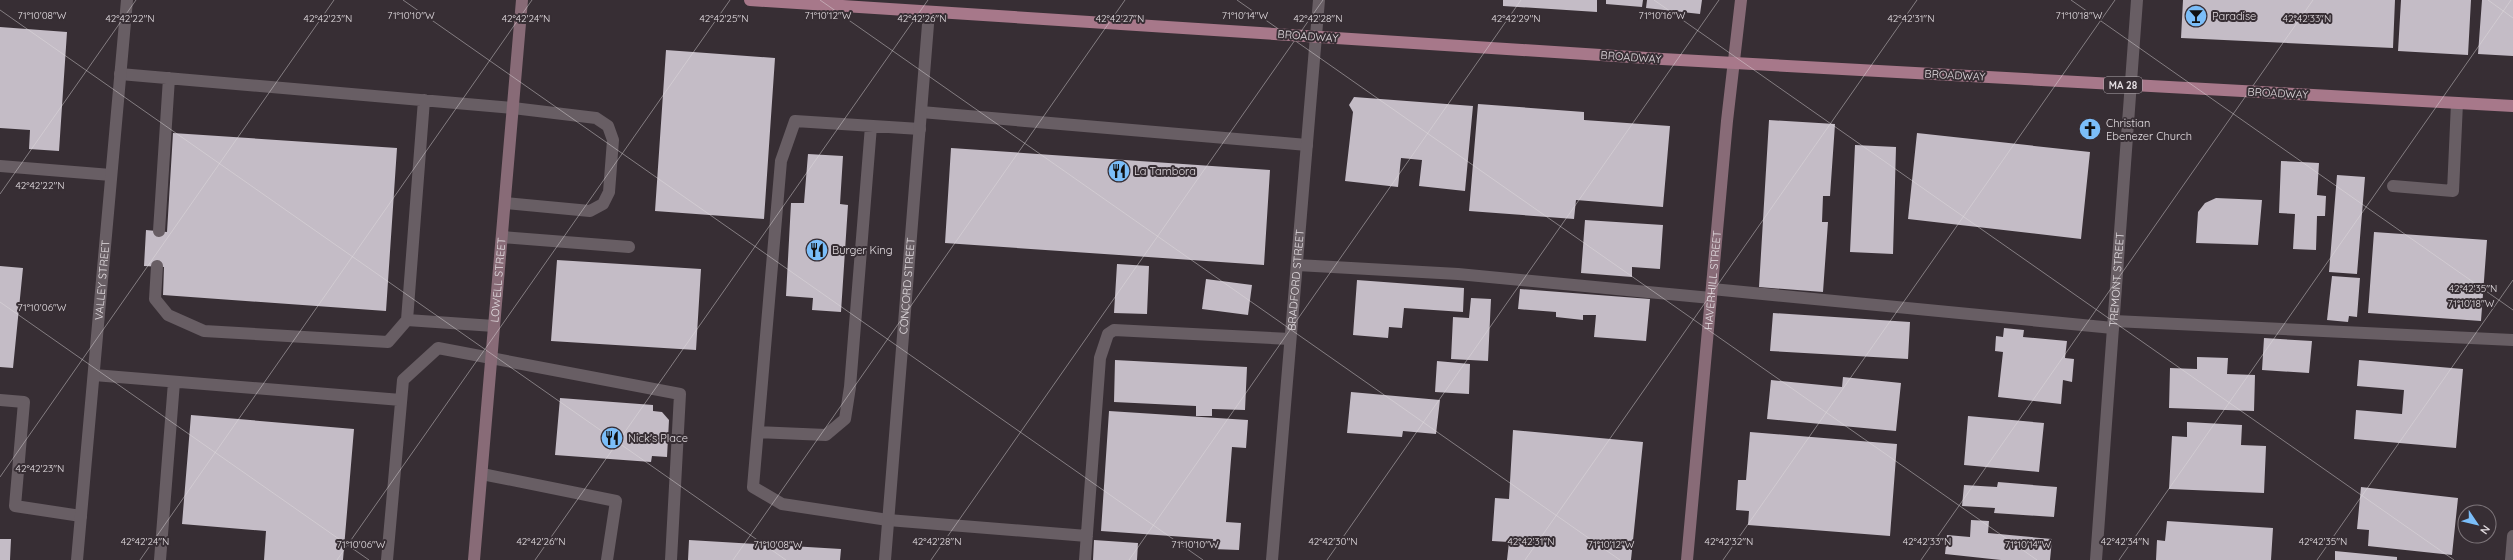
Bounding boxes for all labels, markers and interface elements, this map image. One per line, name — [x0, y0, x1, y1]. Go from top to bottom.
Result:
bar icon: Paradise — [2183, 3, 2209, 29]
text: 71°10'08"W — [17, 9, 67, 22]
text: 71°10'10"W — [387, 9, 435, 22]
text: 71°10'12"W — [805, 9, 852, 22]
text: 71°10'14"W — [1222, 9, 1269, 22]
text: 71°10'16"W — [1639, 9, 1686, 22]
text: 71°10'18"W — [2056, 9, 2103, 22]
place label: Paradise — [2212, 9, 2256, 23]
text: 42°42'22"N — [105, 12, 155, 25]
text: 42°42'23"N — [304, 12, 352, 25]
text: 42°42'24"N — [502, 12, 550, 25]
text: 42°42'25"N — [700, 12, 748, 25]
text: 42°42'26"N — [898, 12, 946, 25]
text: 42°42'27"N — [1096, 12, 1144, 25]
text: 42°42'28"N — [1294, 12, 1342, 25]
text: 42°42'29"N — [1491, 12, 1541, 25]
text: 42°42'31"N — [1888, 12, 1934, 25]
text: 42°42'33"N — [2283, 12, 2331, 25]
street label: BROADWAY — [1277, 27, 1339, 45]
street label: BROADWAY — [1600, 48, 1662, 66]
street label: BROADWAY — [1924, 66, 1986, 84]
road number: MA 28 — [2104, 77, 2142, 93]
street label: BROADWAY — [2247, 84, 2309, 102]
church icon: Christian Ebenezer Church — [2077, 116, 2103, 142]
place label: Christian Ebenezer Church — [2106, 116, 2192, 143]
restaurant icon: La Tambora — [1106, 158, 1132, 184]
place label: La Tambora — [1134, 164, 1196, 178]
text: 42°42'22"N — [15, 179, 65, 192]
street label: BRADFORD STREET — [1284, 228, 1307, 331]
street label: HAVERHILL STREET — [1701, 230, 1724, 330]
street label: TREMONT STREET — [2106, 232, 2127, 328]
street label: LOWELL STREET — [487, 237, 509, 323]
restaurant icon: Burger King — [804, 237, 830, 263]
street label: CONCORD STREET — [896, 237, 918, 335]
street label: VALLEY STREET — [91, 239, 113, 321]
place label: Burger King — [832, 243, 893, 257]
text: 42°42'35"N — [2449, 282, 2497, 295]
text: 71°10'18"W — [2448, 297, 2495, 310]
text: 71°10'06"W — [17, 301, 67, 314]
restaurant icon: Nick's Place — [599, 425, 625, 451]
place label: Nick's Place — [628, 431, 688, 445]
text: 42°42'23"N — [16, 462, 64, 475]
north arrow — [2457, 504, 2497, 544]
text: N — [2477, 522, 2493, 537]
text: 42°42'24"N — [121, 535, 169, 548]
text: 42°42'26"N — [517, 535, 565, 548]
text: 42°42'28"N — [913, 535, 961, 548]
text: 42°42'30"N — [1308, 535, 1358, 548]
text: 42°42'31"N — [1508, 535, 1554, 548]
text: 42°42'32"N — [1705, 535, 1753, 548]
text: 42°42'33"N — [1903, 535, 1951, 548]
text: 42°42'34"N — [2101, 535, 2149, 548]
text: 42°42'35"N — [2299, 535, 2347, 548]
text: 71°10'06"W — [336, 538, 386, 551]
text: 71°10'08"W — [753, 538, 803, 551]
text: 71°10'10"W — [1171, 538, 1219, 551]
text: 71°10'12"W — [1588, 538, 1635, 551]
text: 71°10'14"W — [2005, 538, 2052, 551]

